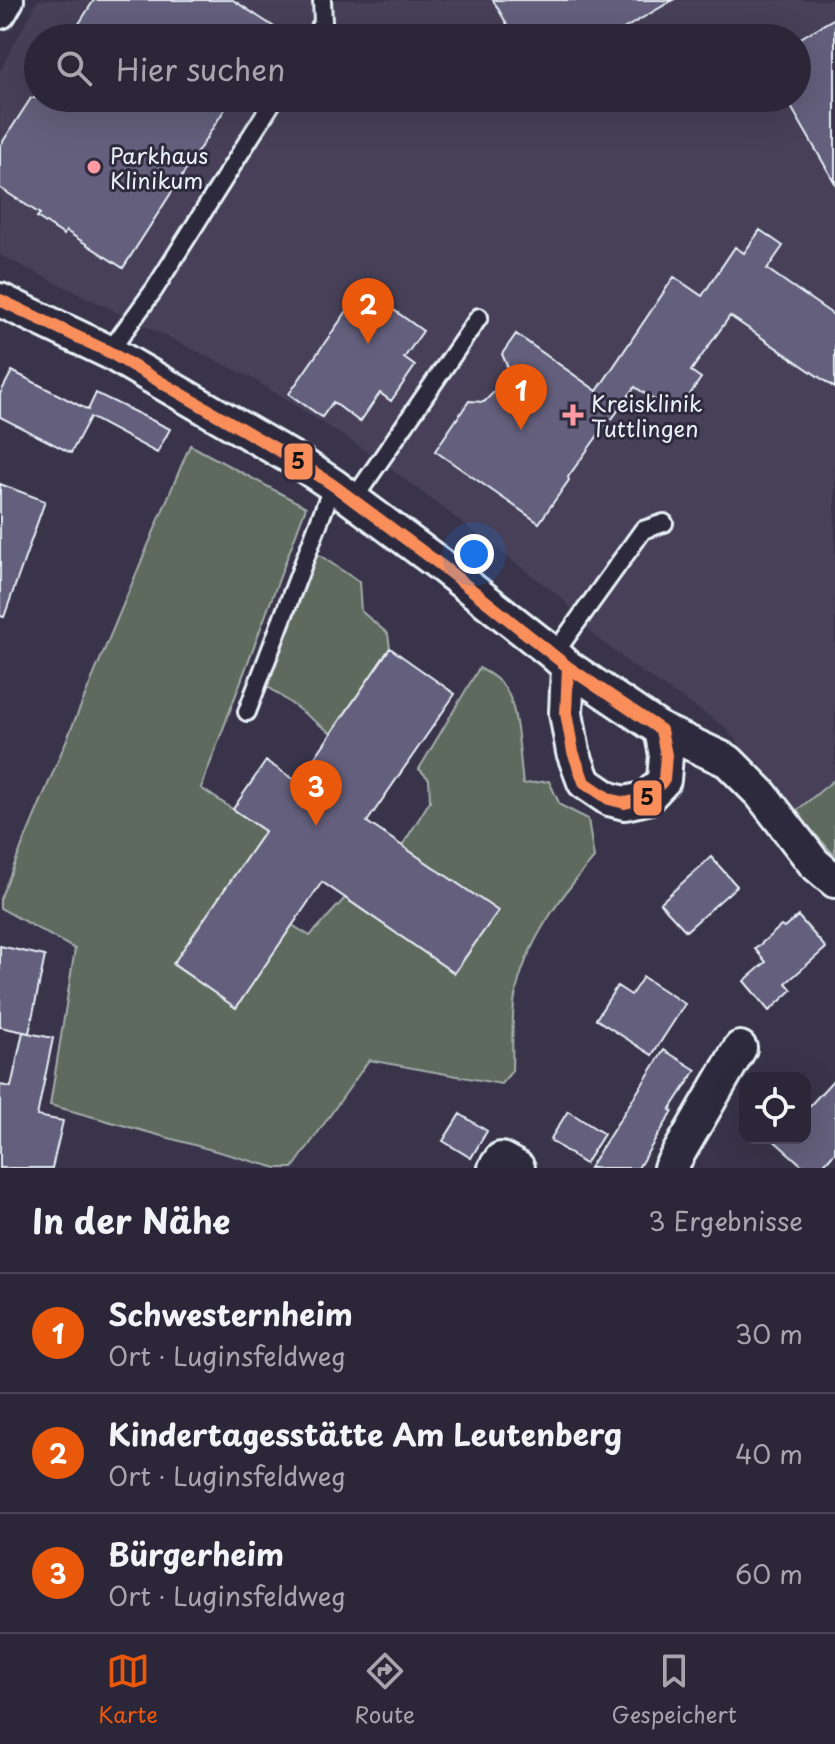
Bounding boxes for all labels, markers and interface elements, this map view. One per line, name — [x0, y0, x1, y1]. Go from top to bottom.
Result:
search box — [24, 24, 811, 112]
icon: search — [52, 46, 96, 90]
text: Hier suchen — [116, 46, 285, 91]
place label: Parkhaus Klinikum — [110, 138, 208, 196]
marker: Parkhaus Klinikum — [85, 158, 103, 176]
pin: 2 — [342, 278, 394, 344]
pin: 1 — [495, 364, 547, 430]
place label: Kreisklinik Tuttlingen — [591, 386, 702, 444]
marker: Kreisklinik Tuttlingen — [562, 404, 584, 426]
line badge: 5 — [283, 442, 314, 481]
text: 5 — [291, 443, 305, 476]
your location — [454, 534, 494, 574]
pin: 3 — [290, 760, 342, 826]
line badge: 5 — [632, 779, 663, 817]
text: 5 — [640, 779, 654, 812]
map controls — [739, 1072, 811, 1144]
button: locate — [739, 1072, 811, 1144]
text: In der Nähe — [32, 1194, 230, 1246]
text: 3 Ergebnisse — [648, 1201, 803, 1240]
text: Schwesternheim — [108, 1291, 353, 1336]
text: 1 — [52, 1314, 64, 1353]
text: 30 m — [735, 1314, 803, 1353]
text: Ort · Luginsfeldweg — [108, 1336, 346, 1375]
text: Kindertagesstätte Am Leutenberg — [108, 1411, 622, 1456]
text: 2 — [49, 1434, 67, 1473]
text: 40 m — [735, 1434, 803, 1473]
text: Ort · Luginsfeldweg — [108, 1456, 346, 1495]
text: Bürgerheim — [108, 1531, 284, 1576]
text: 3 — [49, 1554, 67, 1593]
text: 60 m — [735, 1554, 803, 1593]
text: Ort · Luginsfeldweg — [108, 1576, 346, 1615]
tab: Karte — [98, 1649, 158, 1730]
tab: Route — [355, 1649, 415, 1730]
tab: Gespeichert — [612, 1649, 737, 1730]

